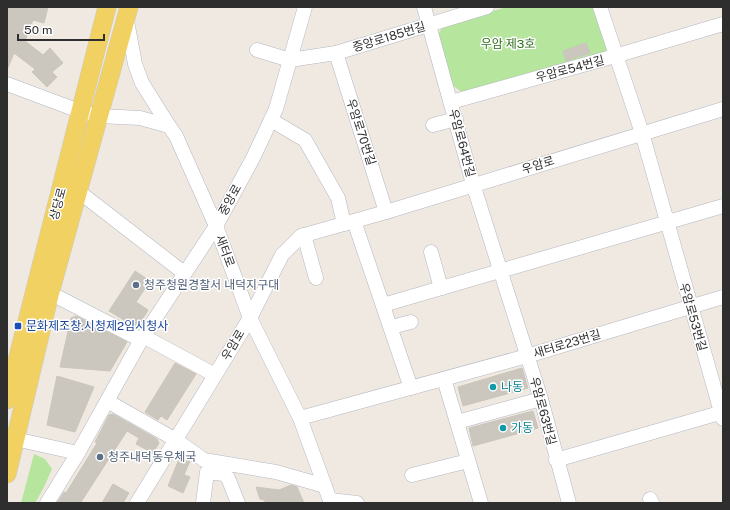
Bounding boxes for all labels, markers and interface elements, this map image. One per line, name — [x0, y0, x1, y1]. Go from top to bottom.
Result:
scale bar — [18, 16, 104, 42]
street label: 중앙로185번길 — [351, 19, 427, 55]
text: 50 m — [24, 23, 52, 37]
park label: 우암 제3호 — [481, 37, 535, 51]
street label: 우암로54번길 — [534, 53, 606, 85]
street label: 우암로70번길 — [344, 97, 378, 167]
street label: 우암로64번길 — [446, 107, 478, 179]
street label: 우암로 — [520, 153, 556, 177]
street label: 중앙로 — [216, 182, 244, 218]
street label: 상당로 — [47, 186, 69, 222]
street label: 새터로 — [213, 233, 237, 269]
place label: 청주청원경찰서 내덕지구대 — [144, 278, 279, 292]
marker: 청주청원경찰서 내덕지구대 — [131, 280, 141, 290]
street label: 우암로53번길 — [677, 281, 709, 353]
place label: 문화제조창.시청제2임시청사 — [26, 319, 168, 333]
marker: 문화제조창.시청제2임시청사 — [13, 321, 23, 331]
street label: 우암로 — [218, 327, 248, 363]
street label: 새터로23번길 — [532, 327, 602, 361]
street label: 우암로63번길 — [527, 375, 559, 447]
place label: 나동 — [501, 380, 523, 394]
marker: 나동 — [488, 382, 498, 392]
place label: 가동 — [511, 421, 533, 435]
marker: 가동 — [498, 423, 508, 433]
place label: 청주내덕동우체국 — [108, 450, 196, 464]
marker: 청주내덕동우체국 — [95, 452, 105, 462]

